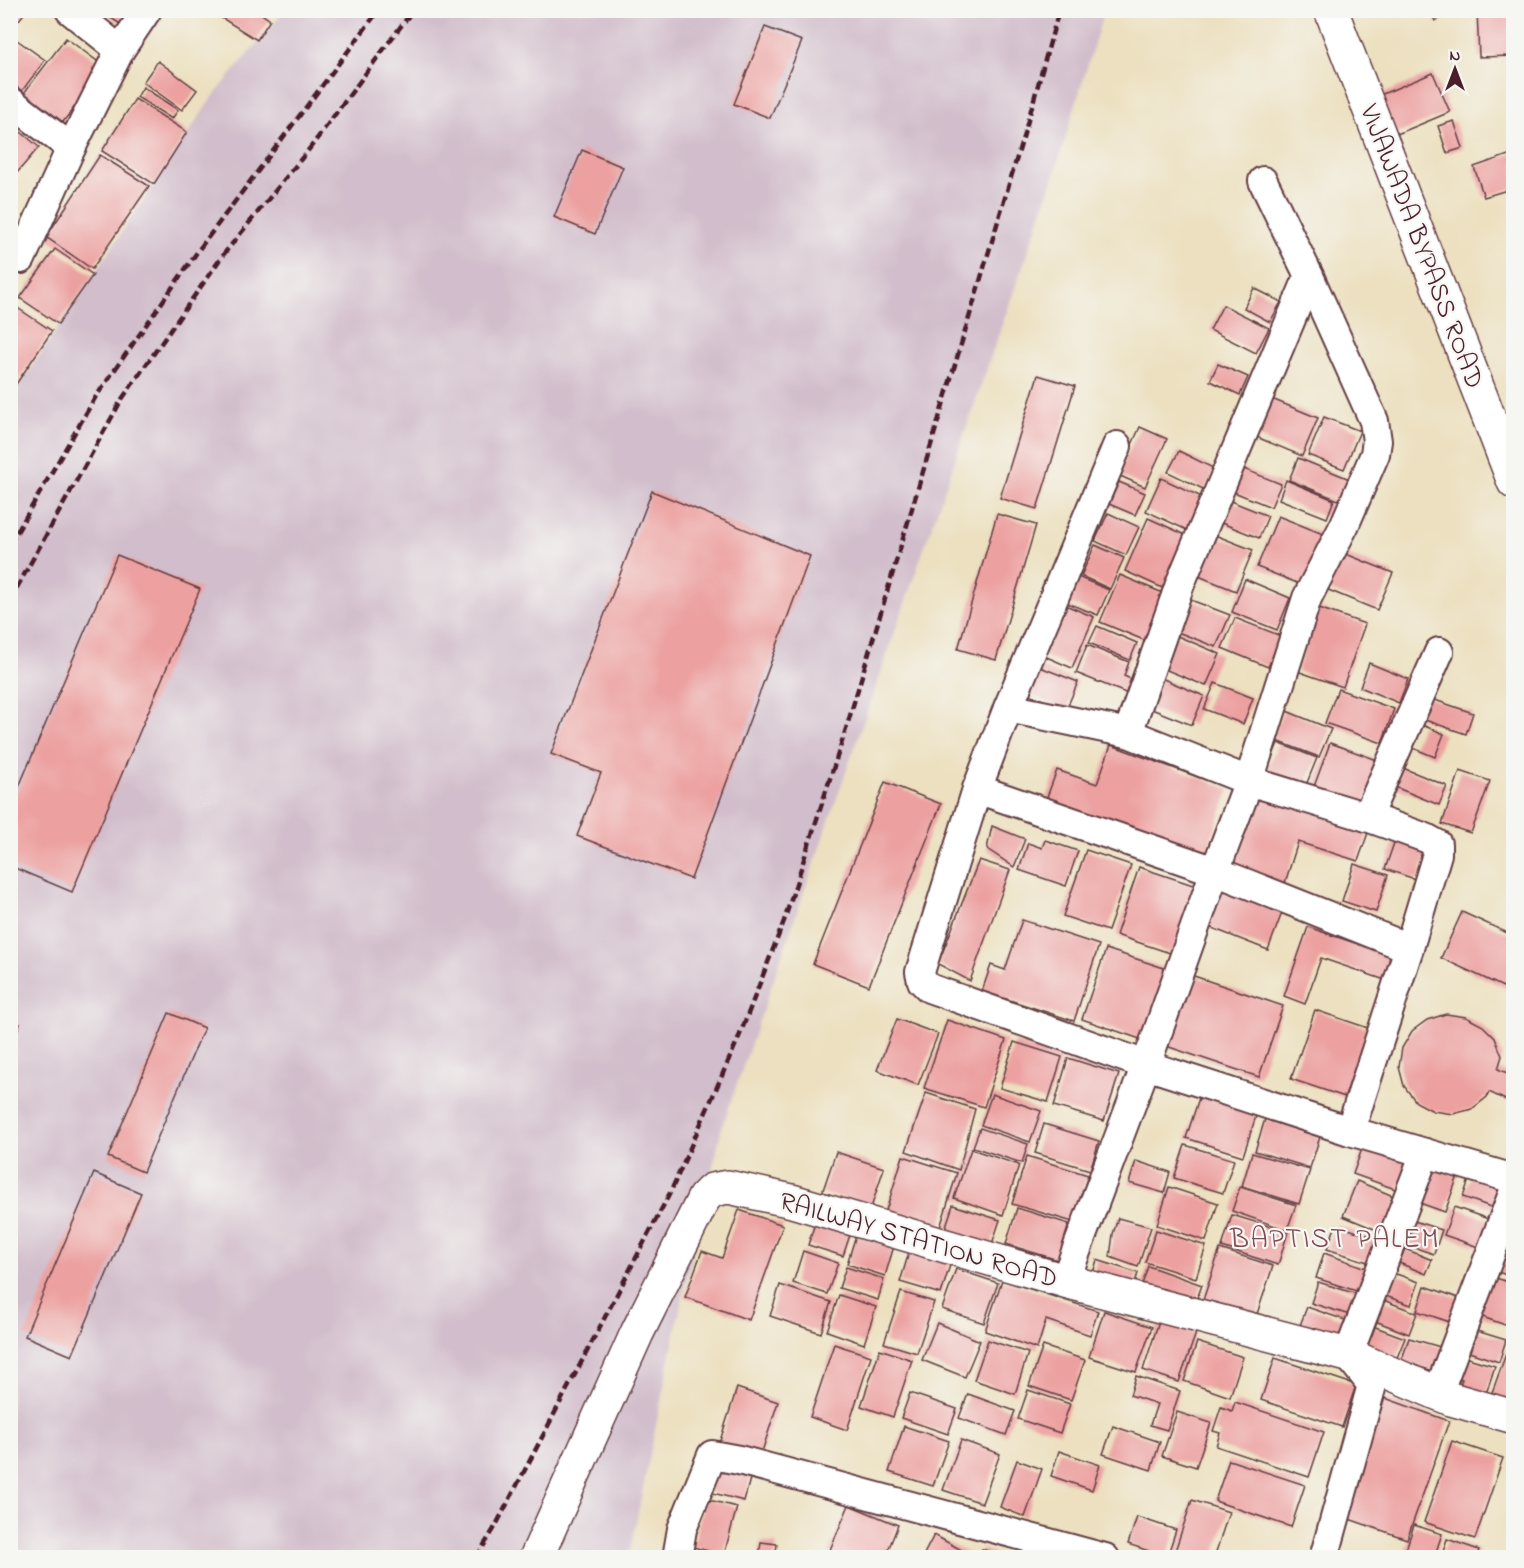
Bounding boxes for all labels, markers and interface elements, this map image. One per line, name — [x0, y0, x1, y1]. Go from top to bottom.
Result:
north arrow — [1425, 39, 1485, 99]
text: N — [1450, 44, 1461, 68]
street label: VIJAWADA BYPASS ROAD — [1348, 98, 1493, 395]
street label: RAILWAY STATION ROAD — [775, 1183, 1062, 1300]
district label: BAPTIST PALEM — [1229, 1220, 1440, 1261]

